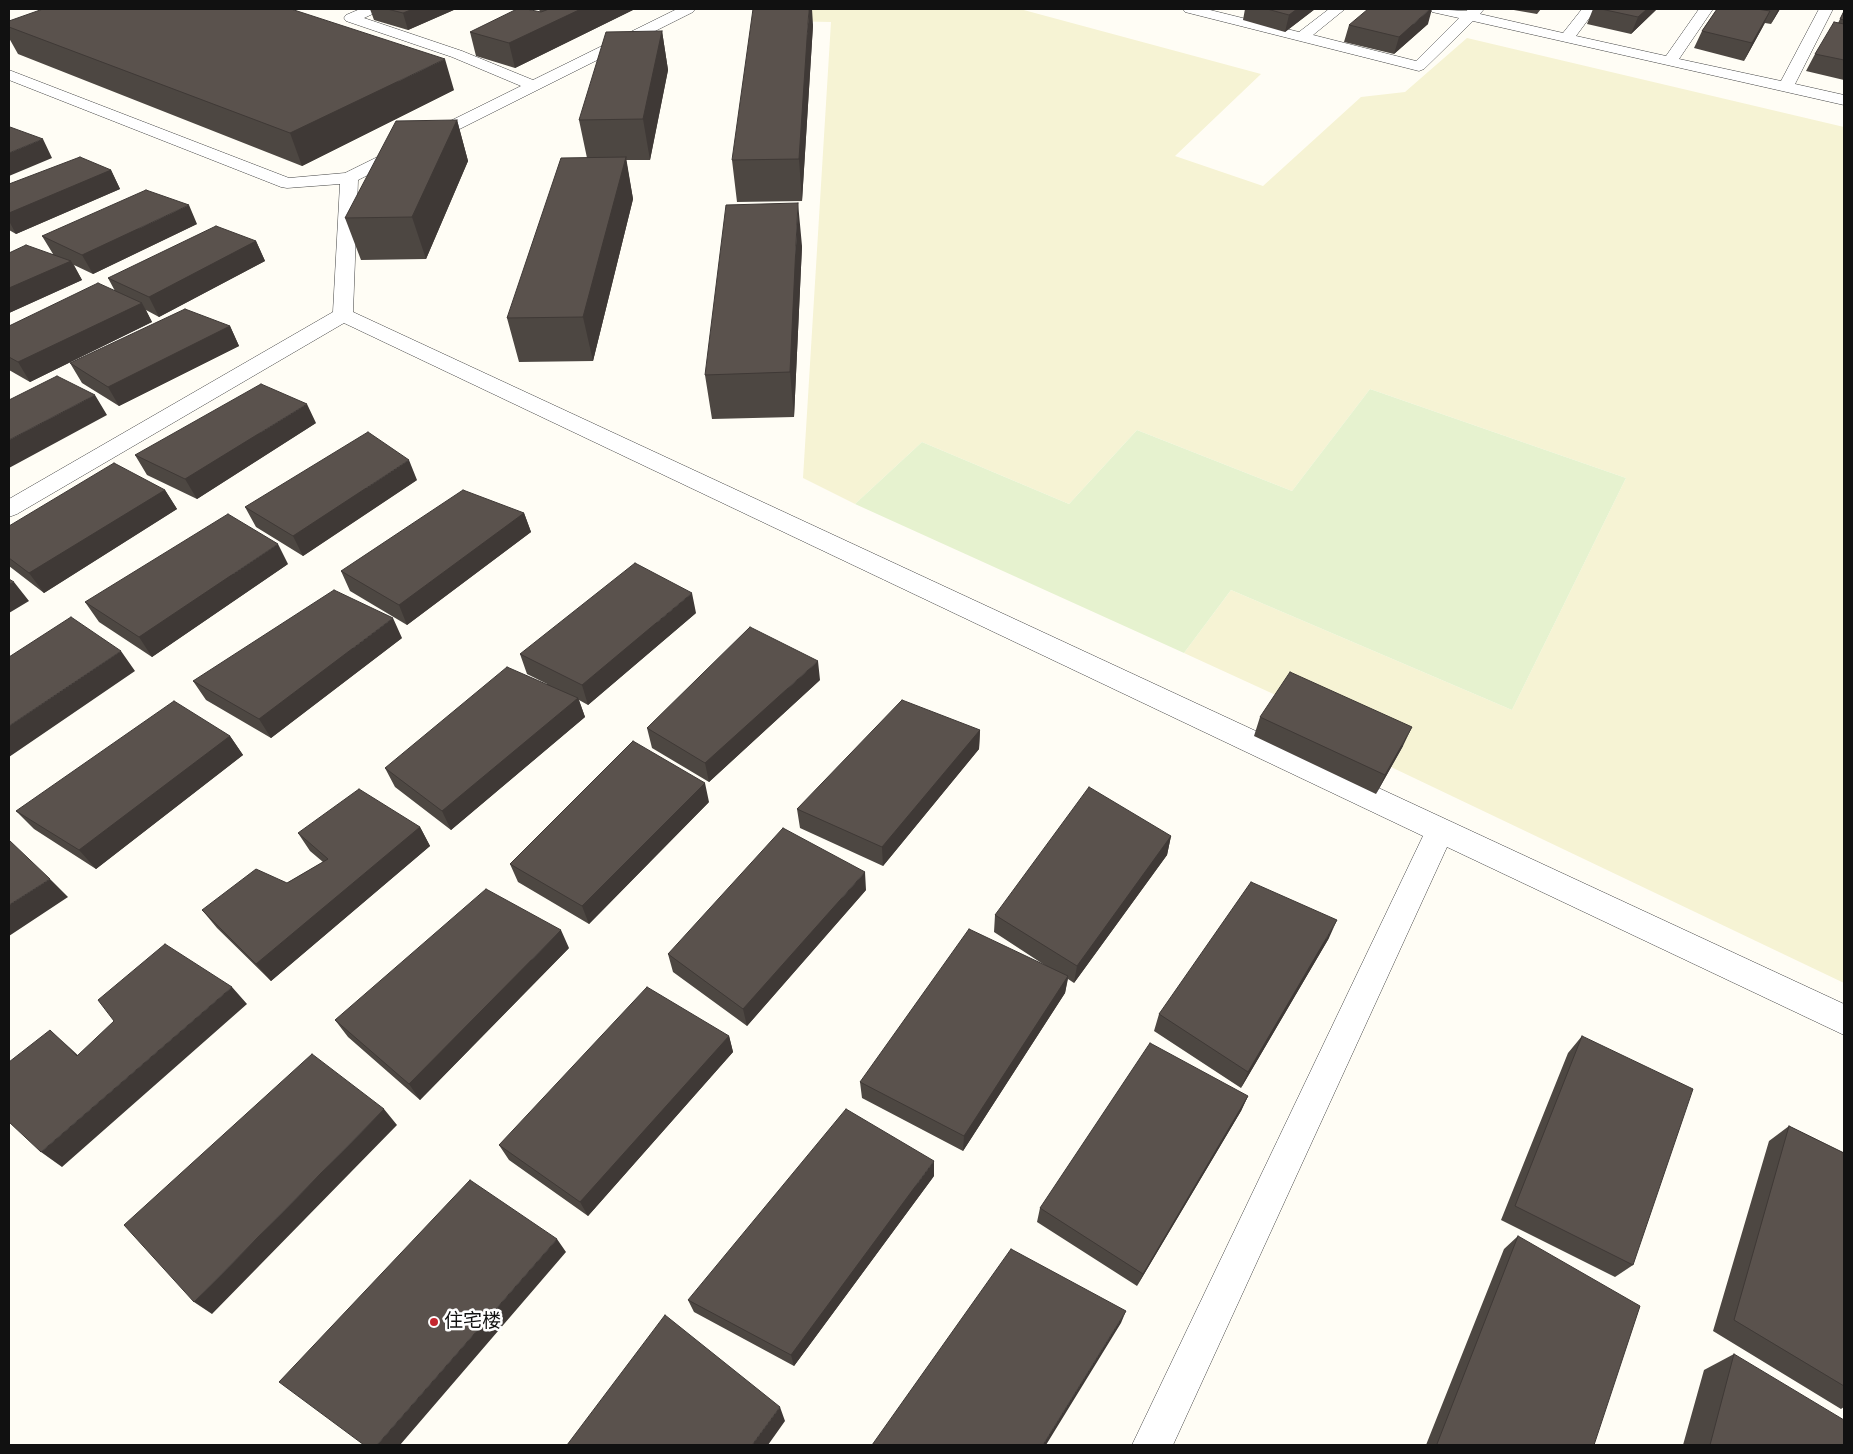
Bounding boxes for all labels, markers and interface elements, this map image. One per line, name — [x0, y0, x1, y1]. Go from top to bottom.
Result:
place label: 住宅楼 — [444, 1311, 501, 1333]
marker: 住宅楼 — [428, 1316, 440, 1328]

